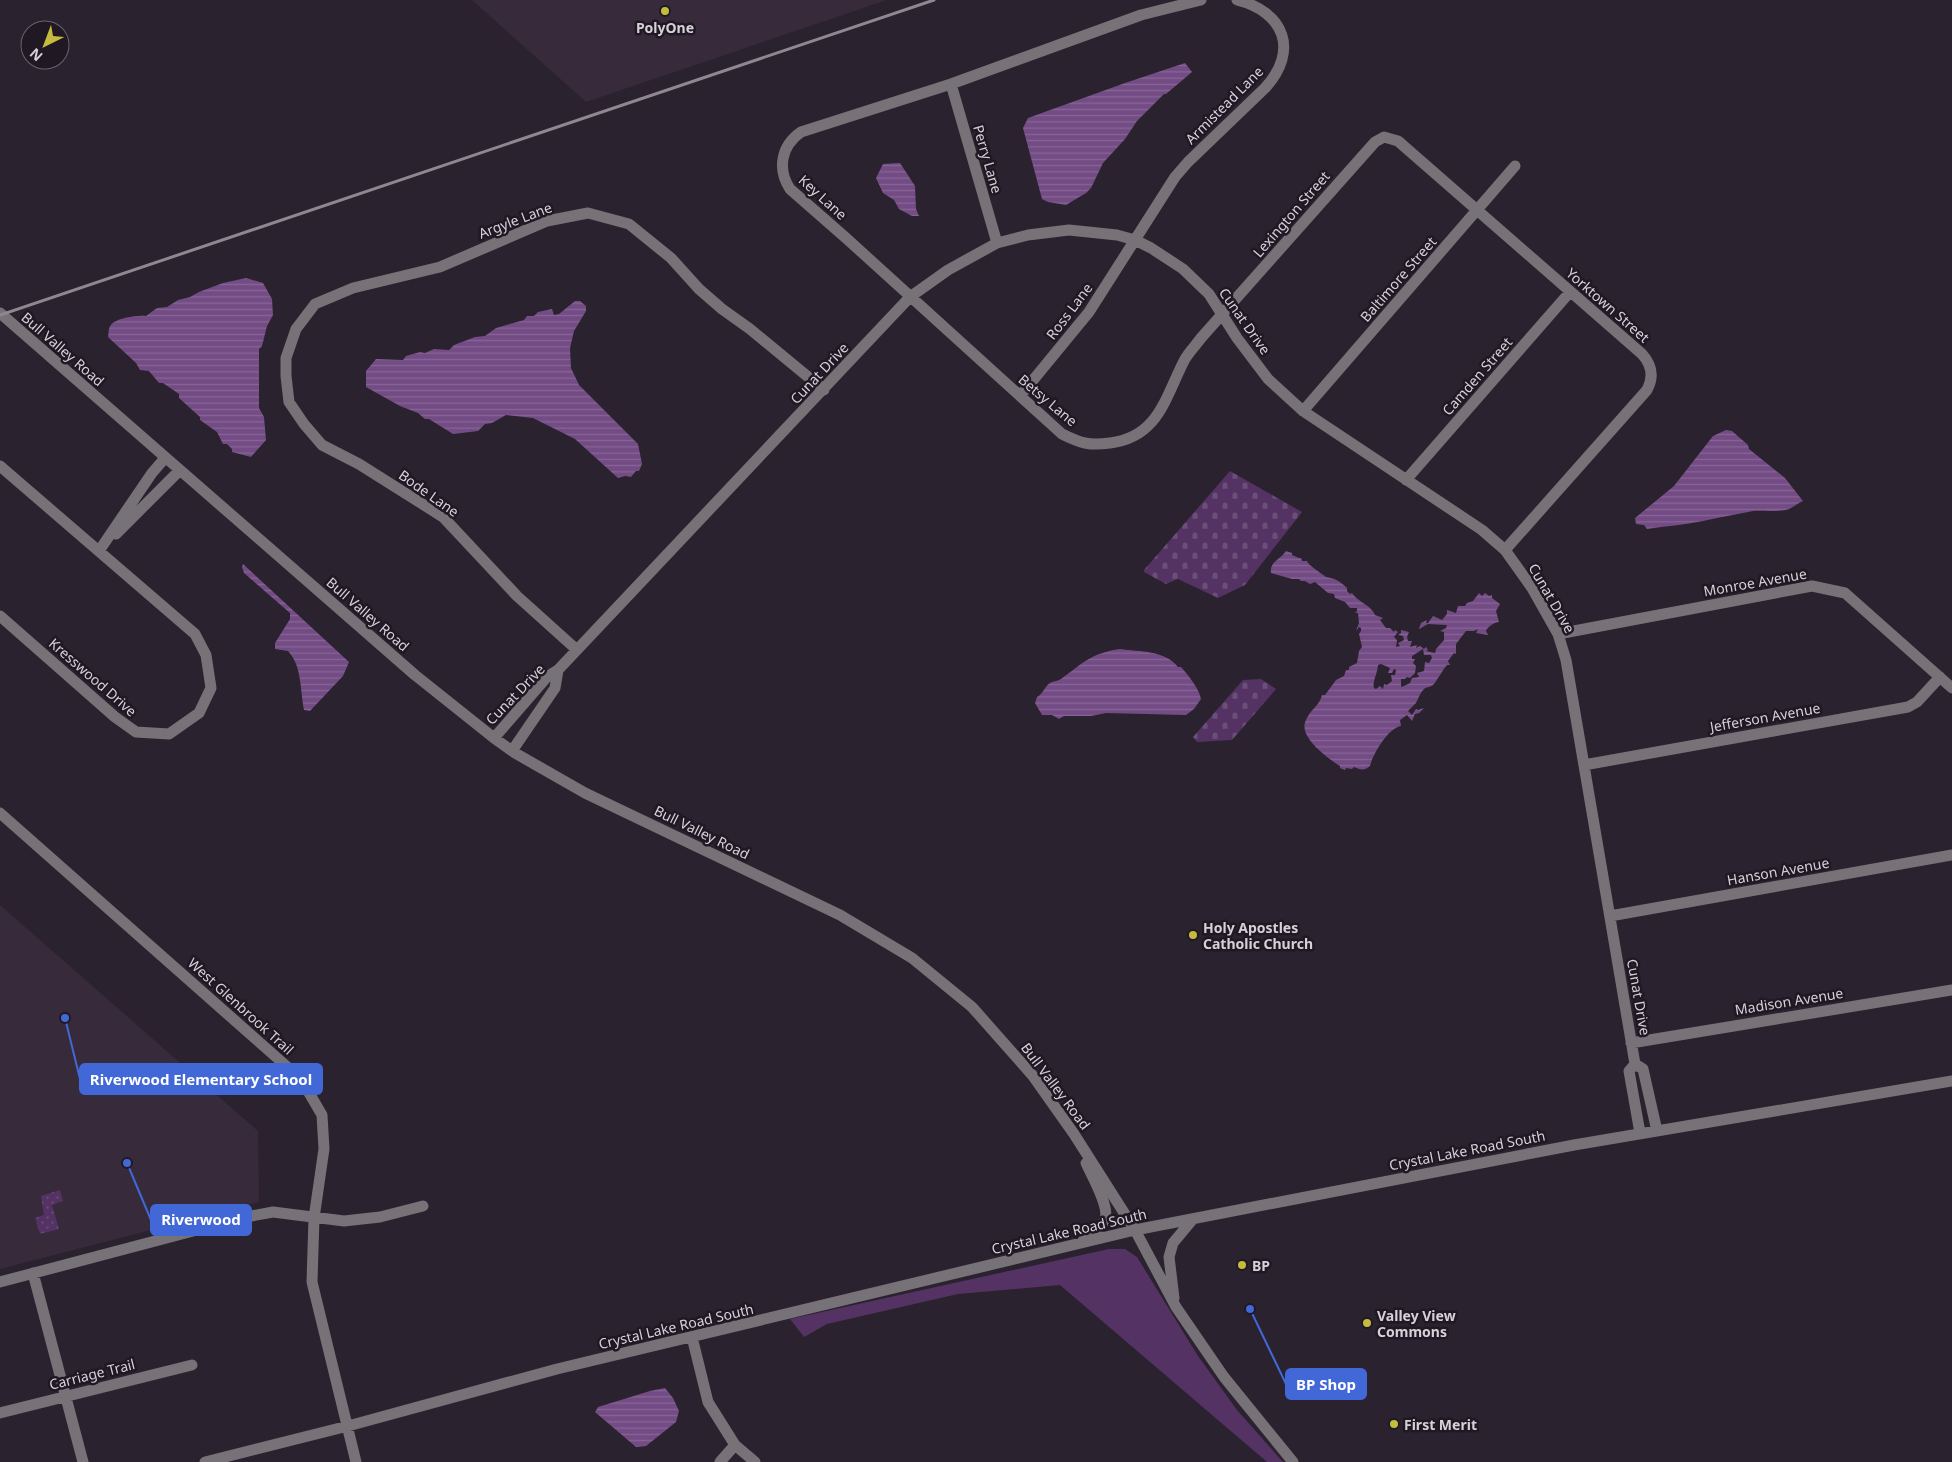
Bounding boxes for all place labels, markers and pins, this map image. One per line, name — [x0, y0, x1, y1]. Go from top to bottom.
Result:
marker: PolyOne — [659, 5, 671, 17]
place label: PolyOne — [636, 18, 694, 37]
place label: Holy Apostles Catholic Church — [1203, 918, 1313, 953]
marker: Holy Apostles Catholic Church — [1187, 929, 1199, 941]
callout: Riverwood Elementary School — [80, 1064, 322, 1094]
callout: Riverwood — [151, 1205, 251, 1235]
place label: BP — [1252, 1256, 1270, 1275]
marker: BP — [1236, 1259, 1248, 1271]
place label: Valley View Commons — [1377, 1306, 1456, 1341]
marker: Valley View Commons — [1361, 1317, 1373, 1329]
callout: BP Shop — [1286, 1369, 1366, 1399]
place label: First Merit — [1404, 1415, 1477, 1434]
marker: First Merit — [1388, 1418, 1400, 1430]

